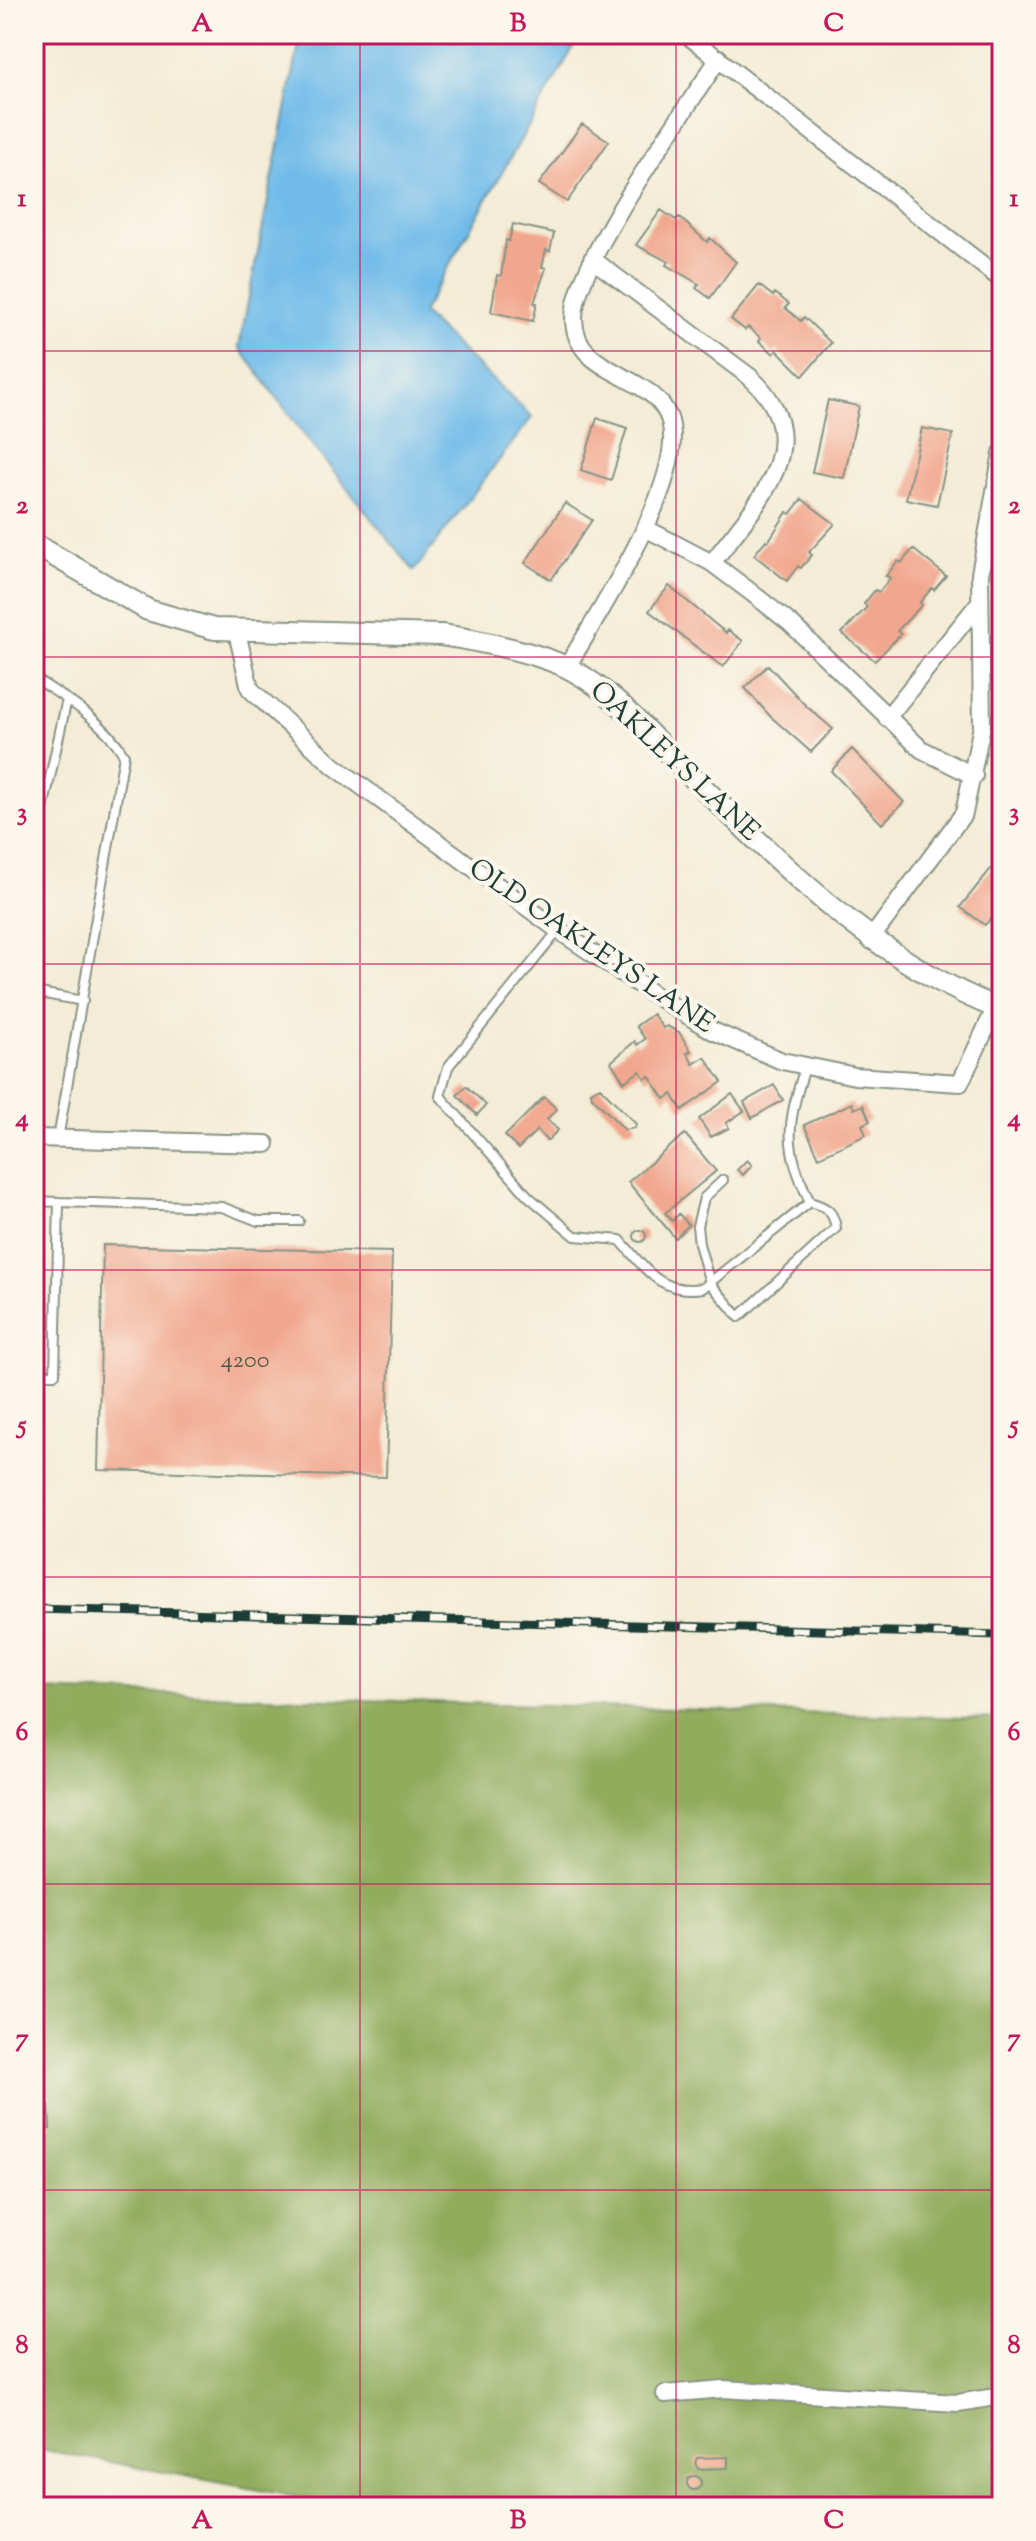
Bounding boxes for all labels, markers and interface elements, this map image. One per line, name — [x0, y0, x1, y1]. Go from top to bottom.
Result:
text: A — [191, 6, 213, 43]
text: B — [510, 6, 527, 43]
text: C — [824, 6, 844, 43]
text: 1 — [18, 181, 27, 218]
text: 1 — [1010, 181, 1019, 218]
text: 2 — [16, 488, 29, 525]
text: 2 — [1008, 488, 1021, 525]
street label: OAKLEYS LANE — [580, 672, 768, 852]
text: 3 — [17, 795, 27, 832]
text: 3 — [1009, 795, 1019, 832]
street label: OLD OAKLEYS LANE — [460, 850, 722, 1044]
text: 4 — [14, 1101, 29, 1138]
text: 4 — [1006, 1101, 1021, 1138]
house number: 4200 — [221, 1344, 269, 1378]
text: 5 — [16, 1408, 27, 1445]
text: 5 — [1008, 1408, 1019, 1445]
text: 6 — [16, 1715, 29, 1752]
text: 6 — [1008, 1715, 1021, 1752]
text: 7 — [15, 2021, 29, 2058]
text: 7 — [1007, 2021, 1021, 2058]
text: 8 — [15, 2328, 29, 2365]
text: 8 — [1007, 2328, 1021, 2365]
text: A — [191, 2503, 213, 2540]
text: B — [510, 2503, 527, 2540]
text: C — [824, 2503, 844, 2540]

